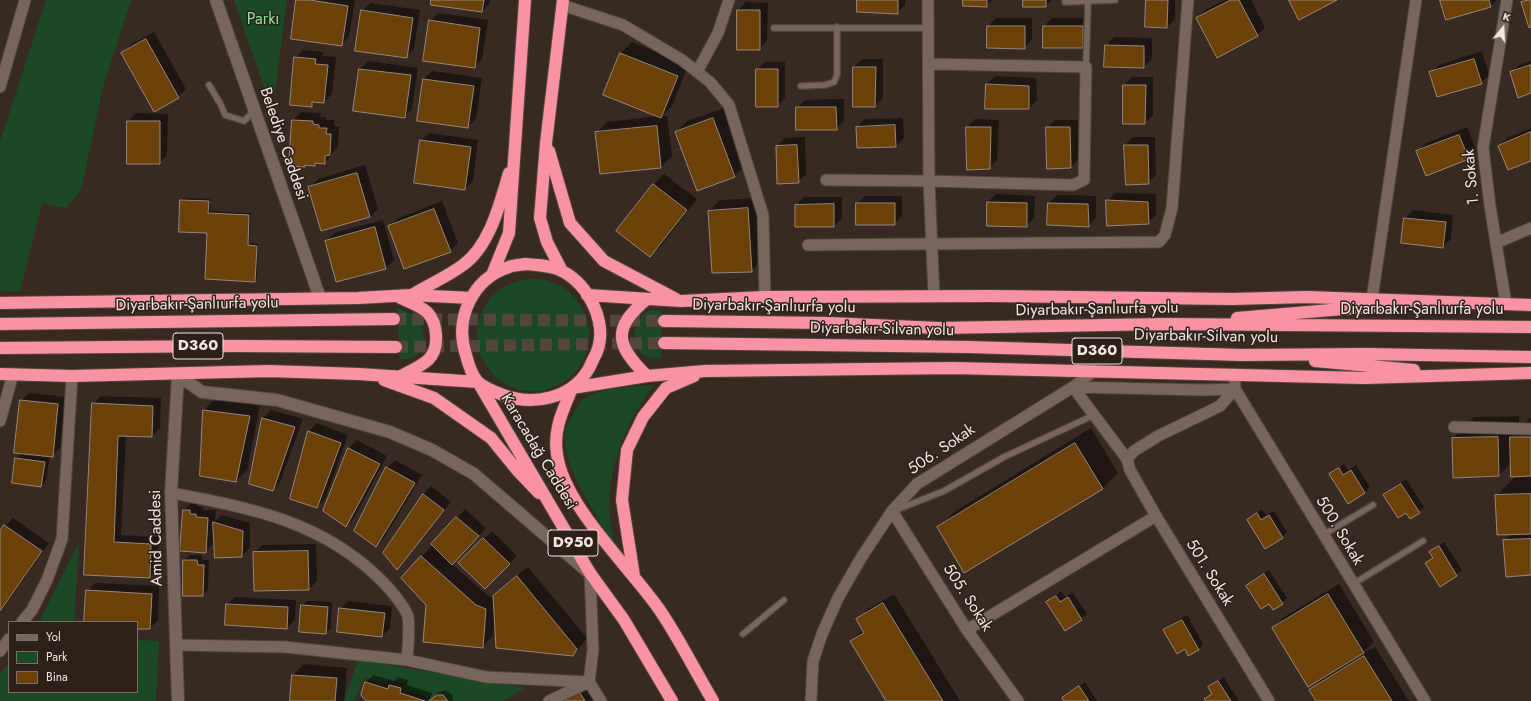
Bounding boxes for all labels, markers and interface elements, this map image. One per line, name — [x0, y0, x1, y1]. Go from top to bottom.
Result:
north arrow — [1483, 8, 1523, 48]
text: K — [1501, 8, 1513, 25]
park label: Parkı — [247, 10, 279, 30]
street label: Belediye Caddesi — [255, 85, 311, 203]
street label: 1. Sokak — [1460, 148, 1484, 206]
street label: Diyarbakır-Şanlıurfa yolu — [115, 294, 279, 316]
street label: Diyarbakır-Şanlıurfa yolu — [692, 296, 856, 318]
street label: Diyarbakır-Şanlıurfa yolu — [1015, 299, 1179, 321]
street label: Diyarbakır-Şanlıurfa yolu — [1340, 300, 1504, 320]
street label: Diyarbakır-Silvan yolu — [810, 319, 954, 341]
street label: Diyarbakır-Silvan yolu — [1134, 326, 1278, 348]
road number: D360 — [173, 333, 223, 359]
road number: D360 — [1072, 338, 1122, 364]
street label: Karacadağ Caddesi — [496, 391, 580, 513]
street label: 506. Sokak — [905, 421, 979, 479]
street label: Amid Caddesi — [147, 489, 167, 587]
street label: 500. Sokak — [1311, 493, 1367, 569]
road number: D950 — [548, 530, 598, 556]
street label: 501. Sokak — [1181, 536, 1237, 610]
street label: 505. Sokak — [938, 561, 996, 635]
legend — [8, 621, 138, 693]
text: Yol — [46, 628, 61, 646]
text: Park — [46, 648, 67, 666]
text: Bina — [46, 668, 68, 686]

